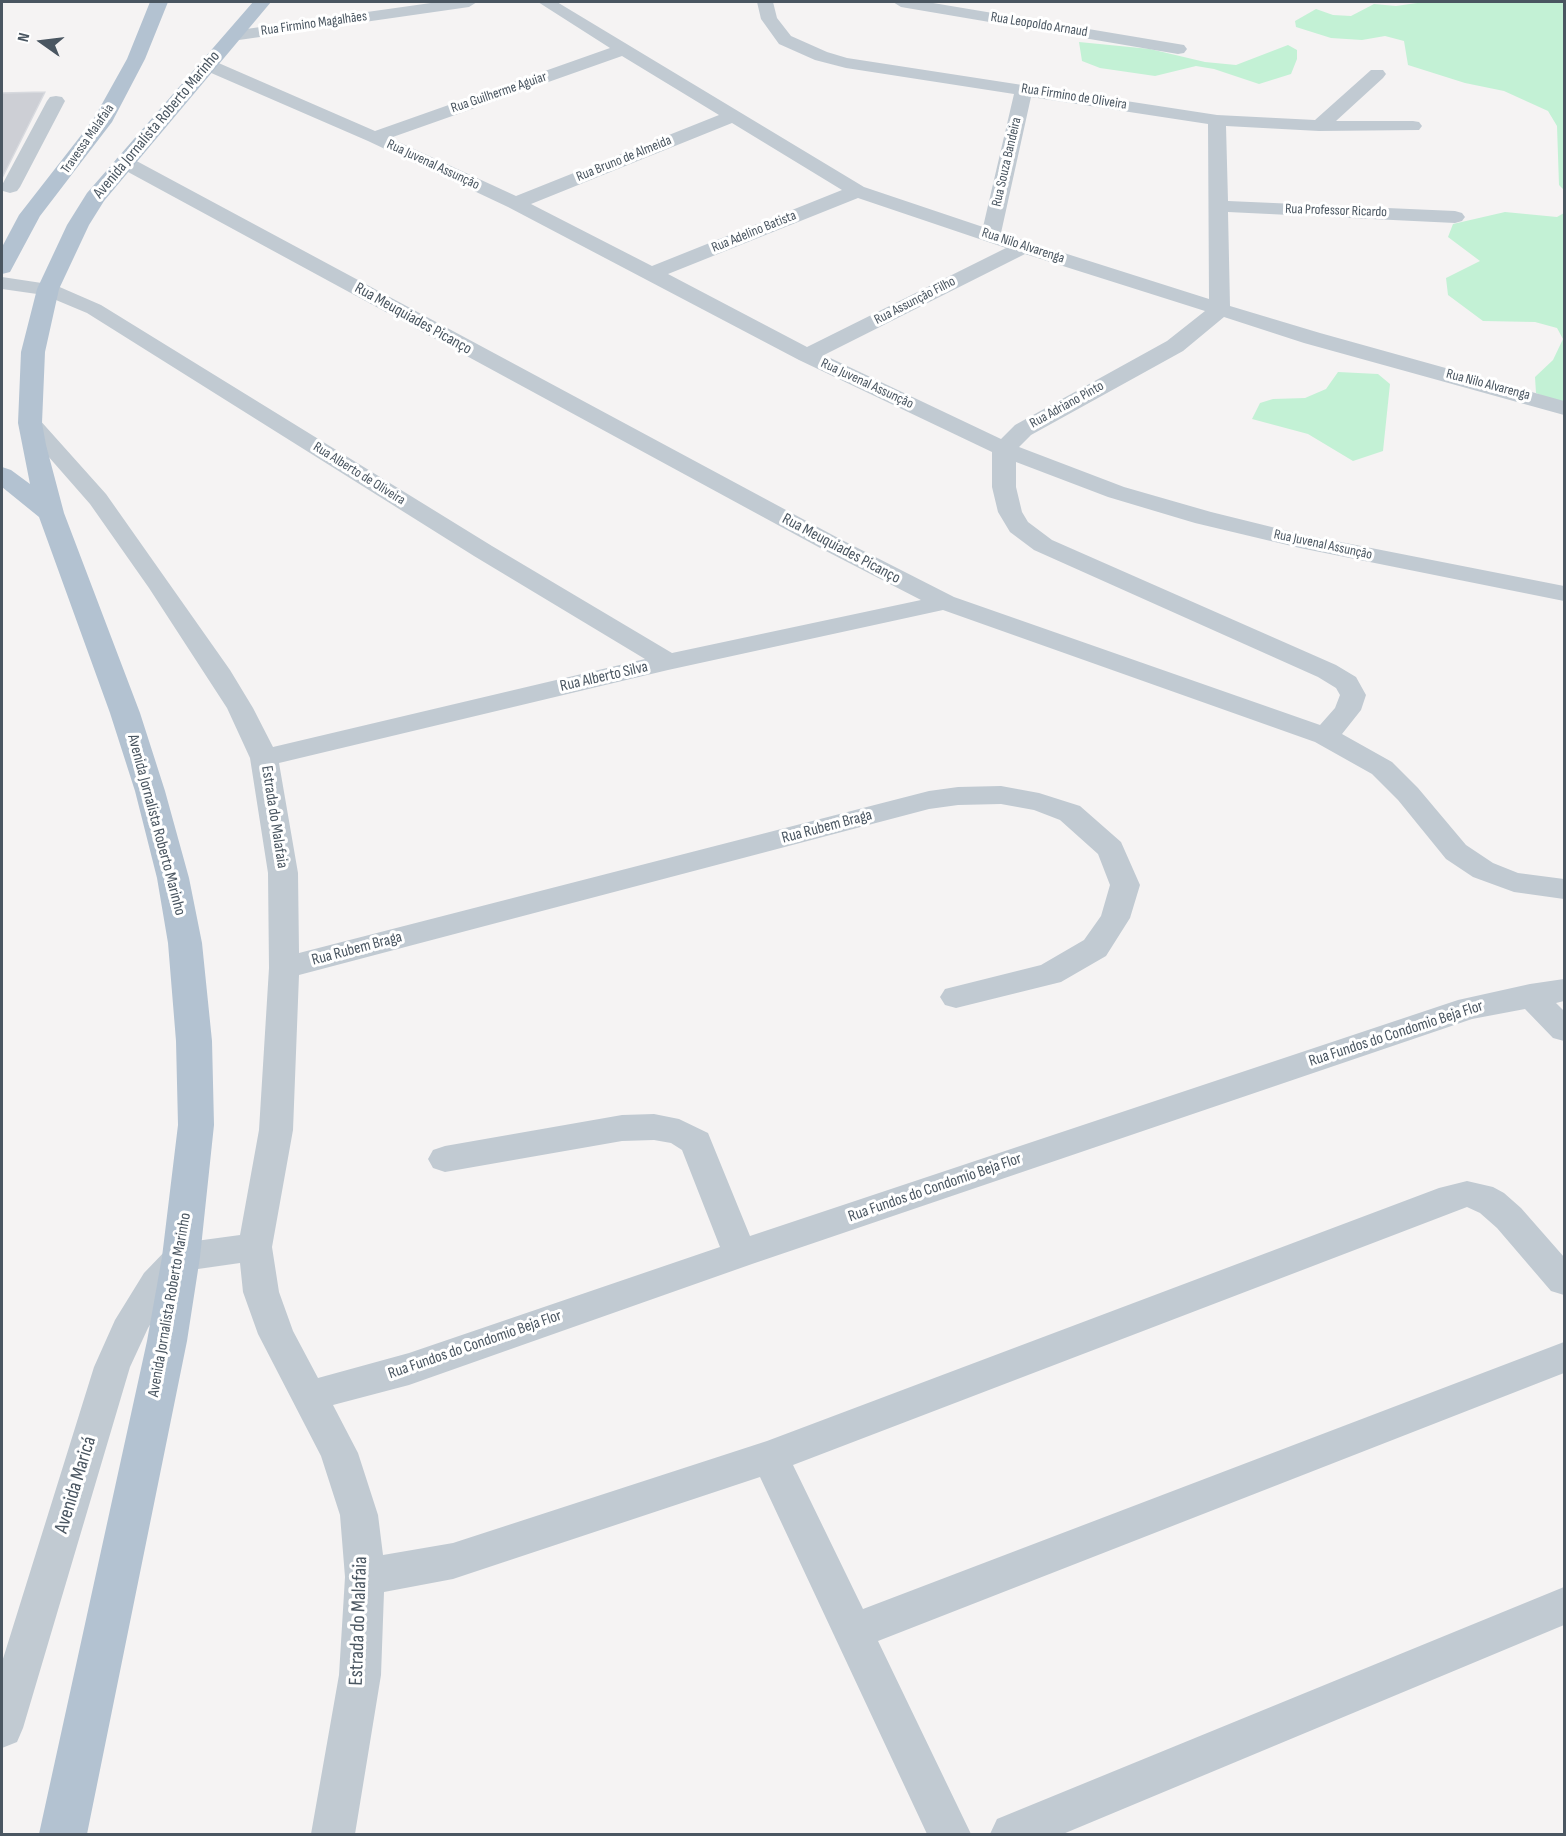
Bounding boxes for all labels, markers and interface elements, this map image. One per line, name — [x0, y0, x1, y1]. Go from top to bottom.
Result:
street label: Rua Firmino Magalhães — [260, 8, 368, 40]
street label: Rua Leopoldo Arnaud — [989, 9, 1089, 41]
north arrow — [12, 12, 72, 72]
text: N — [14, 31, 34, 44]
street label: Avenida Jornalista Roberto Marinho — [90, 47, 224, 203]
street label: Rua Guilherme Aguiar — [449, 69, 549, 117]
street label: Rua Firmino de Oliveira — [1020, 80, 1128, 114]
street label: Travessa Malafaia — [58, 101, 118, 177]
street label: Rua Souza Bandeira — [989, 116, 1025, 208]
street label: Rua Bruno de Almeida — [574, 132, 674, 186]
street label: Rua Juvenal Assunção — [384, 136, 482, 194]
street label: Rua Professor Ricardo — [1285, 201, 1387, 221]
street label: Rua Adelino Batista — [709, 207, 799, 257]
street label: Rua Nilo Alvarenga — [980, 225, 1066, 267]
street label: Rua Assunção Filho — [872, 273, 958, 329]
street label: Rua Meuquiades Picanço — [351, 279, 475, 359]
street label: Rua Juvenal Assunção — [818, 355, 916, 413]
street label: Rua Nilo Alvarenga — [1444, 366, 1532, 404]
street label: Rua Adriano Pinto — [1027, 378, 1107, 432]
street label: Rua Alberto de Oliveira — [310, 439, 408, 509]
street label: Rua Meuquiades Picanço — [779, 510, 903, 588]
street label: Rua Juvenal Assunção — [1272, 526, 1374, 564]
street label: Rua Alberto Silva — [558, 658, 650, 696]
street label: Avenida Jornalista Roberto Marinho — [123, 732, 189, 918]
street label: Estrada do Malafaia — [256, 764, 292, 870]
street label: Rua Rubem Braga — [780, 806, 874, 848]
street label: Rua Rubem Braga — [310, 928, 404, 970]
street label: Rua Fundos do Condomio Beja Flor — [1306, 997, 1486, 1071]
street label: Rua Fundos do Condomio Beja Flor — [846, 1149, 1024, 1227]
street label: Avenida Jornalista Roberto Marinho — [144, 1211, 196, 1399]
street label: Rua Fundos do Condomio Beja Flor — [386, 1306, 564, 1384]
street label: Avenida Maricá — [50, 1434, 102, 1536]
street label: Estrada do Malafaia — [345, 1556, 373, 1686]

